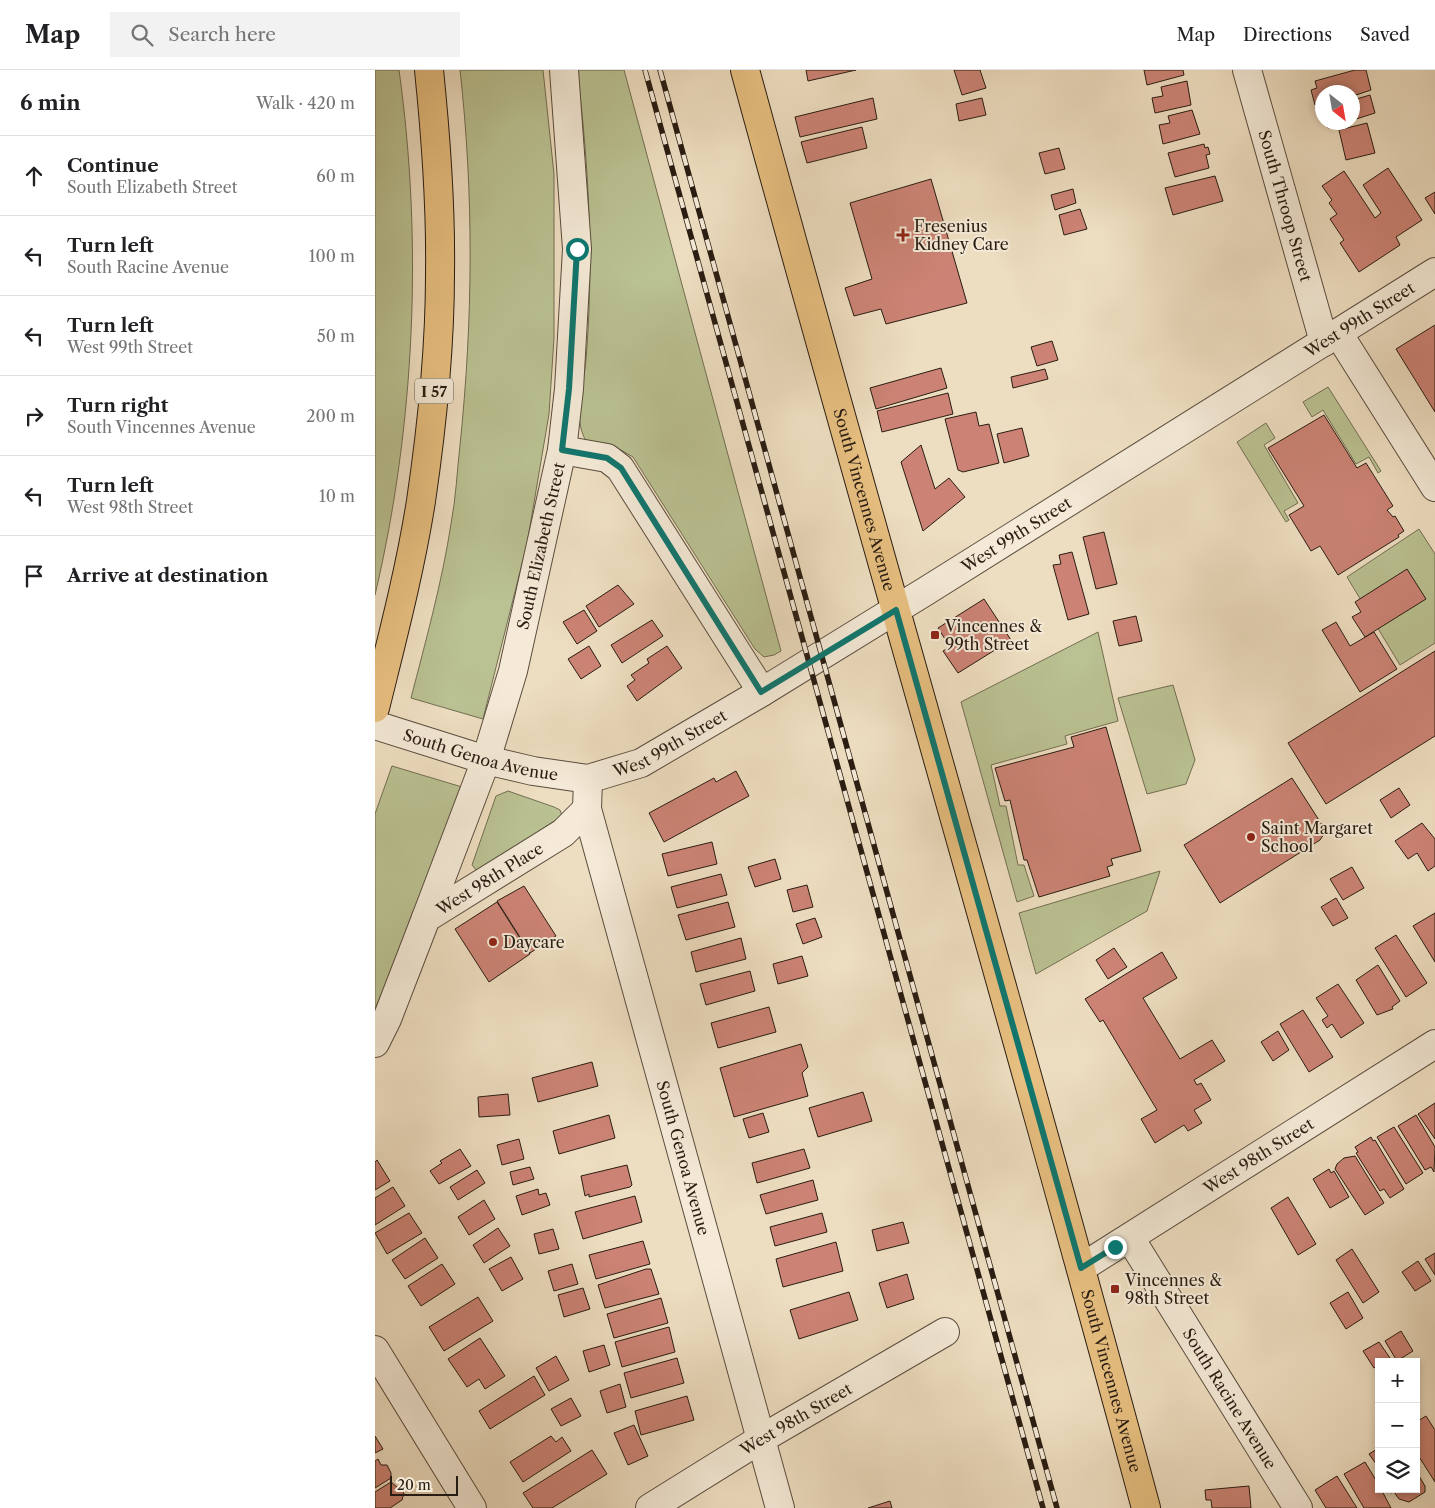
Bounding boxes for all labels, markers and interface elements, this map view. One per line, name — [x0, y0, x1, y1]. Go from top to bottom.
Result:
search box — [110, 12, 460, 57]
text: Map — [25, 20, 80, 49]
icon: search — [128, 21, 156, 49]
text: Search here — [168, 23, 276, 46]
text: Map — [1176, 24, 1215, 46]
text: Directions — [1243, 24, 1332, 46]
text: Saved — [1360, 24, 1410, 46]
north arrow — [1315, 85, 1360, 130]
text: 6 min — [20, 90, 81, 115]
text: Walk · 420 m — [256, 93, 355, 113]
street label: South Throop Street — [1254, 128, 1316, 284]
text: Continue — [67, 154, 159, 177]
icon: ahead — [20, 162, 48, 190]
text: 60 m — [316, 166, 355, 186]
text: South Elizabeth Street — [67, 177, 237, 197]
place label: Fresenius Kidney Care — [914, 216, 1009, 254]
marker: Fresenius Kidney Care — [896, 228, 910, 242]
text: Turn left — [67, 234, 154, 257]
route start — [566, 238, 589, 261]
icon: left — [20, 242, 48, 270]
text: 100 m — [309, 246, 355, 266]
text: South Racine Avenue — [67, 257, 229, 277]
street label: West 99th Street — [1300, 277, 1418, 362]
text: Turn left — [67, 314, 154, 337]
icon: left — [20, 322, 48, 350]
text: 50 m — [317, 326, 355, 346]
text: West 99th Street — [67, 337, 193, 357]
road number: I 57 — [415, 378, 453, 404]
text: Turn right — [67, 394, 168, 417]
icon: right — [20, 402, 48, 430]
text: 200 m — [306, 406, 355, 426]
street label: South Vincennes Avenue — [829, 406, 900, 593]
text: South Vincennes Avenue — [67, 417, 256, 437]
street label: South Elizabeth Street — [512, 460, 569, 631]
text: Turn left — [67, 474, 154, 497]
icon: left — [20, 482, 48, 510]
text: 10 m — [319, 486, 355, 506]
street label: West 99th Street — [957, 492, 1075, 577]
text: West 98th Street — [67, 497, 193, 517]
icon: arrive — [20, 562, 48, 590]
text: Arrive at destination — [67, 564, 268, 587]
place label: Vincennes & 99th Street — [944, 616, 1042, 654]
marker: Vincennes & 99th Street — [929, 629, 941, 641]
street label: West 99th Street — [610, 705, 730, 781]
street label: South Genoa Avenue — [401, 725, 559, 785]
place label: Saint Margaret School — [1261, 818, 1373, 856]
marker: Saint Margaret School — [1245, 831, 1257, 843]
street label: West 98th Place — [432, 838, 547, 920]
place label: Daycare — [503, 932, 565, 952]
marker: Daycare — [487, 936, 499, 948]
street label: South Genoa Avenue — [652, 1078, 714, 1238]
street label: West 98th Street — [1199, 1113, 1317, 1198]
route end — [1104, 1236, 1127, 1259]
place label: Vincennes & 98th Street — [1124, 1270, 1222, 1308]
marker: Vincennes & 98th Street — [1109, 1283, 1121, 1295]
street label: South Vincennes Avenue — [1077, 1287, 1146, 1475]
street label: South Racine Avenue — [1179, 1324, 1281, 1473]
map controls — [1375, 1358, 1420, 1493]
button: + — [1375, 1358, 1420, 1403]
street label: West 98th Street — [736, 1378, 856, 1460]
button: − — [1375, 1403, 1420, 1448]
button: layers — [1375, 1448, 1420, 1493]
scale bar — [390, 1473, 457, 1496]
text: 20 m — [397, 1476, 431, 1494]

